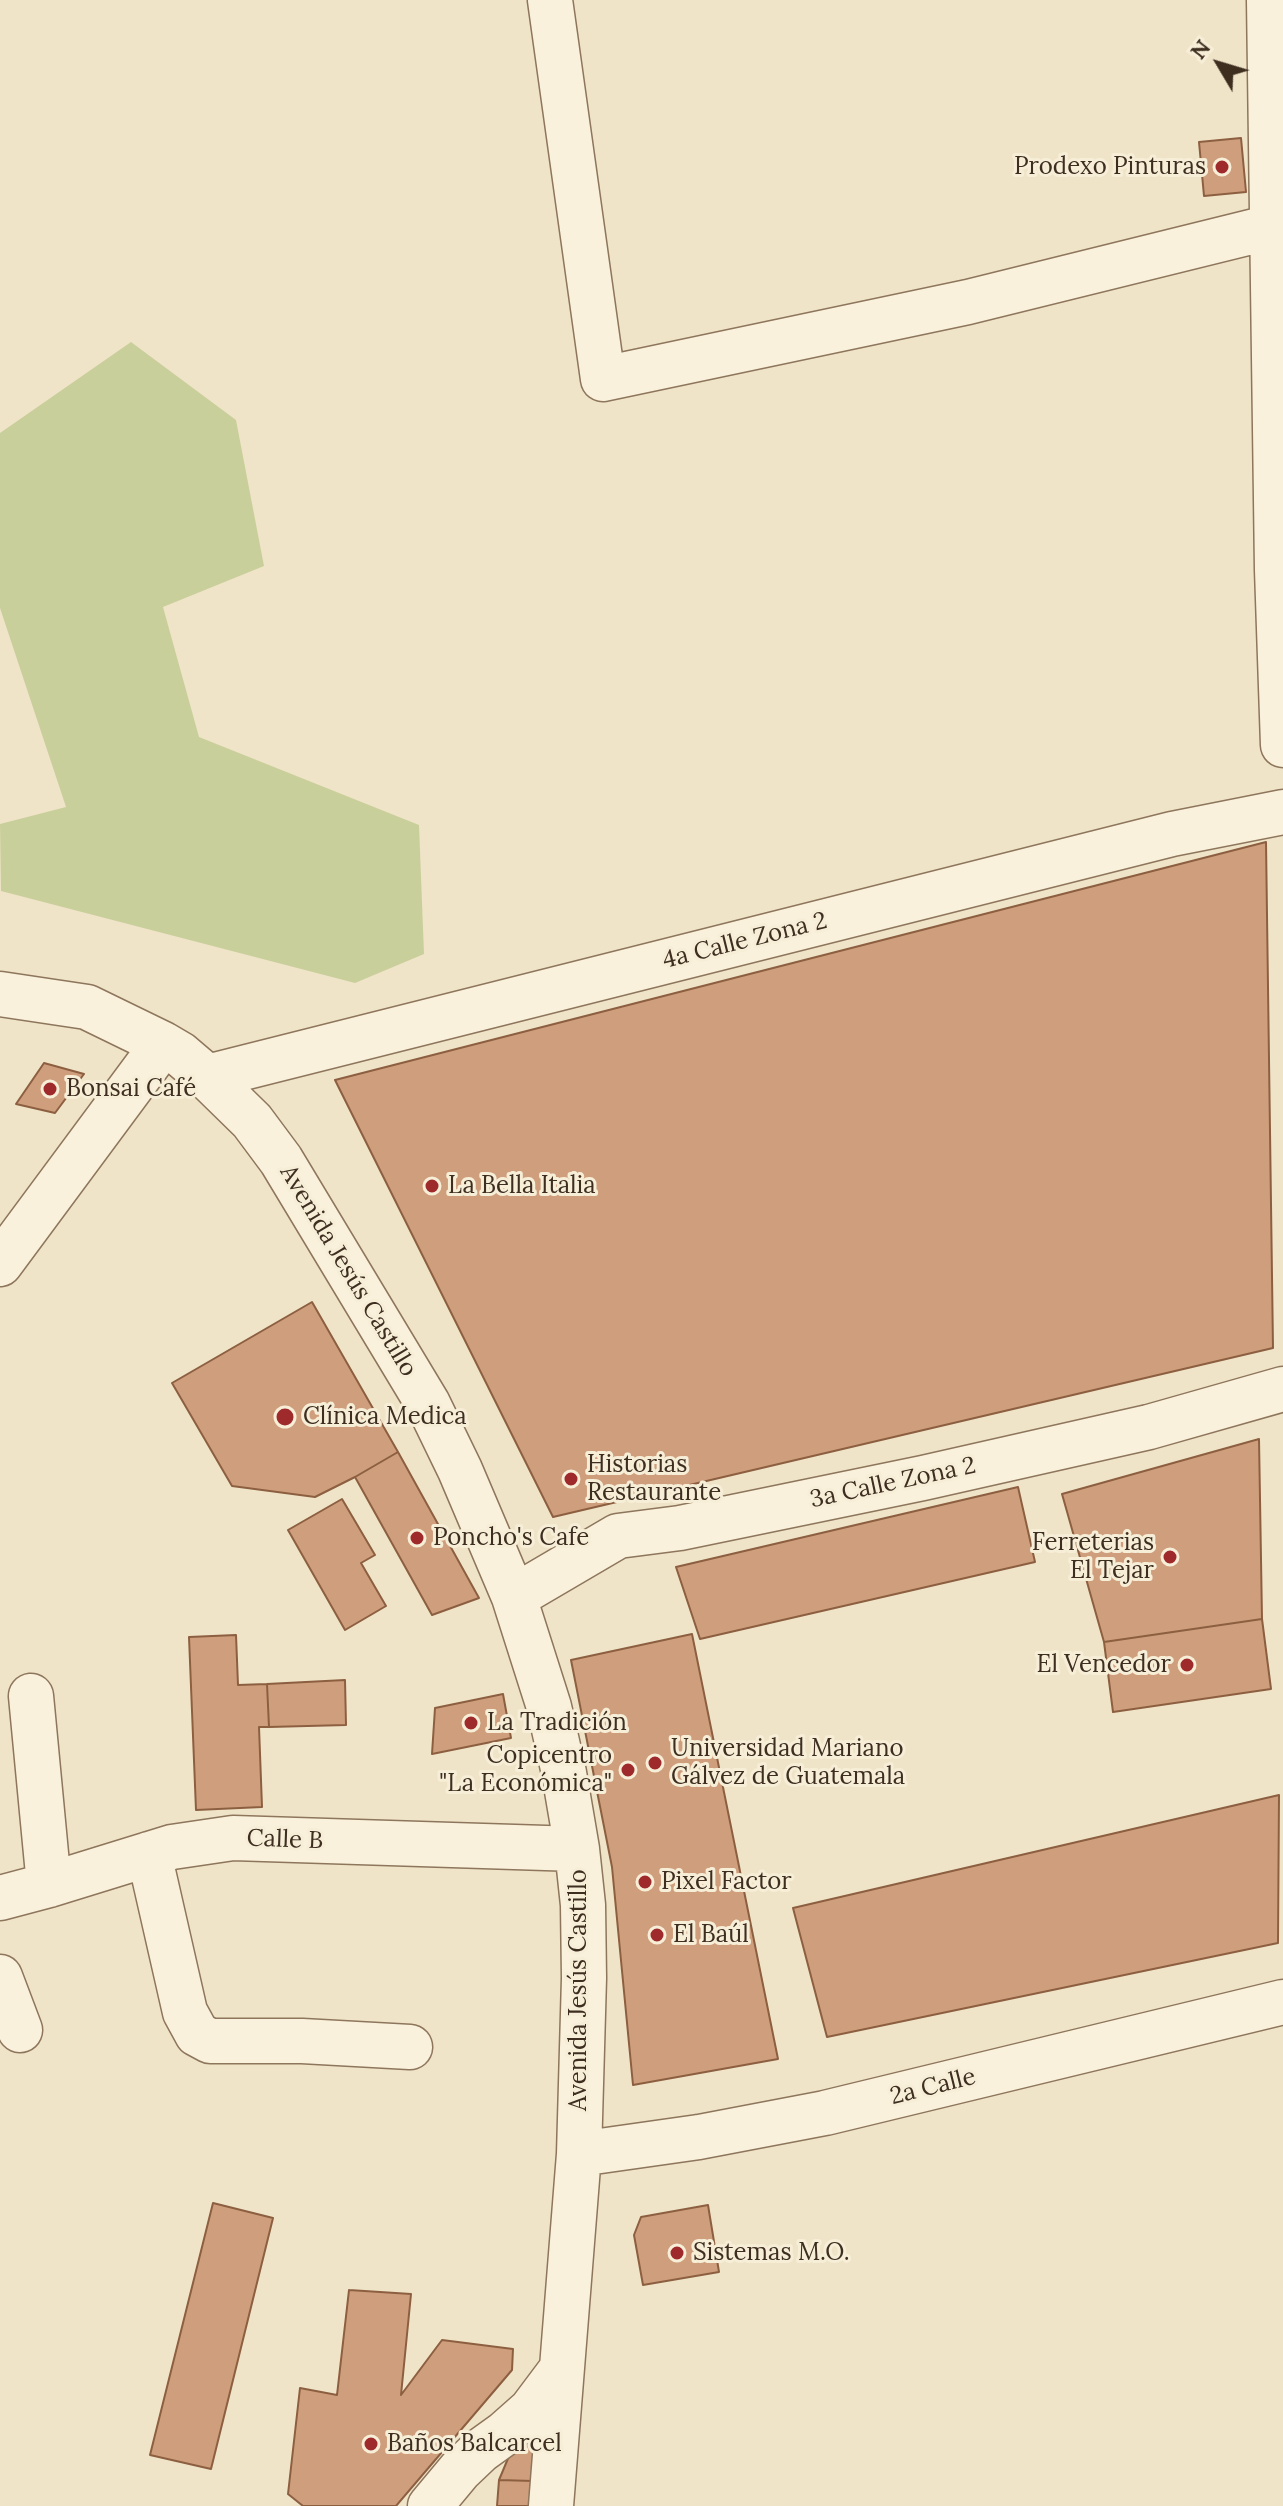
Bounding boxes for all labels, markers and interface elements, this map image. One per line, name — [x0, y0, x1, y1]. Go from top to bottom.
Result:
north arrow — [1179, 24, 1259, 104]
text: N — [1184, 34, 1216, 65]
place label: Prodexo Pinturas — [1014, 153, 1206, 181]
marker: Prodexo Pinturas — [1213, 158, 1231, 176]
street label: 4a Calle Zona 2 — [660, 907, 830, 975]
place label: Bonsai Café — [66, 1075, 196, 1103]
marker: Bonsai Café — [41, 1080, 59, 1098]
street label: Avenida Jesús Castillo — [273, 1160, 423, 1382]
place label: La Bella Italia — [448, 1172, 596, 1200]
marker: La Bella Italia — [423, 1177, 441, 1195]
place label: Clínica Medica — [303, 1403, 467, 1431]
marker: Clínica Medica — [274, 1406, 296, 1428]
place label: Historias Restaurante — [587, 1451, 721, 1507]
street label: 3a Calle Zona 2 — [808, 1451, 978, 1515]
marker: Historias Restaurante — [562, 1470, 580, 1488]
place label: Poncho's Cafe — [433, 1524, 589, 1552]
marker: Poncho's Cafe — [408, 1529, 426, 1547]
place label: Ferreterias El Tejar — [1032, 1529, 1154, 1585]
marker: Ferreterias El Tejar — [1161, 1548, 1179, 1566]
place label: El Vencedor — [1037, 1651, 1171, 1679]
marker: El Vencedor — [1178, 1656, 1196, 1674]
place label: La Tradición — [487, 1709, 627, 1737]
marker: La Tradición — [462, 1714, 480, 1732]
place label: Universidad Mariano Gálvez de Guatemala — [671, 1735, 905, 1791]
place label: Copicentro "La Económica" — [439, 1742, 612, 1798]
marker: Universidad Mariano Gálvez de Guatemala — [646, 1754, 664, 1772]
marker: Copicentro "La Económica" — [619, 1761, 637, 1779]
street label: Calle B — [246, 1824, 324, 1856]
place label: Pixel Factor — [661, 1868, 792, 1896]
street label: Avenida Jesús Castillo — [565, 1869, 593, 2111]
marker: Pixel Factor — [636, 1873, 654, 1891]
place label: El Baúl — [673, 1921, 749, 1949]
marker: El Baúl — [648, 1926, 666, 1944]
street label: 2a Calle — [887, 2063, 979, 2111]
place label: Sistemas M.O. — [693, 2239, 850, 2267]
marker: Sistemas M.O. — [668, 2244, 686, 2262]
place label: Baños Balcarcel — [387, 2430, 562, 2458]
marker: Baños Balcarcel — [362, 2435, 380, 2453]

